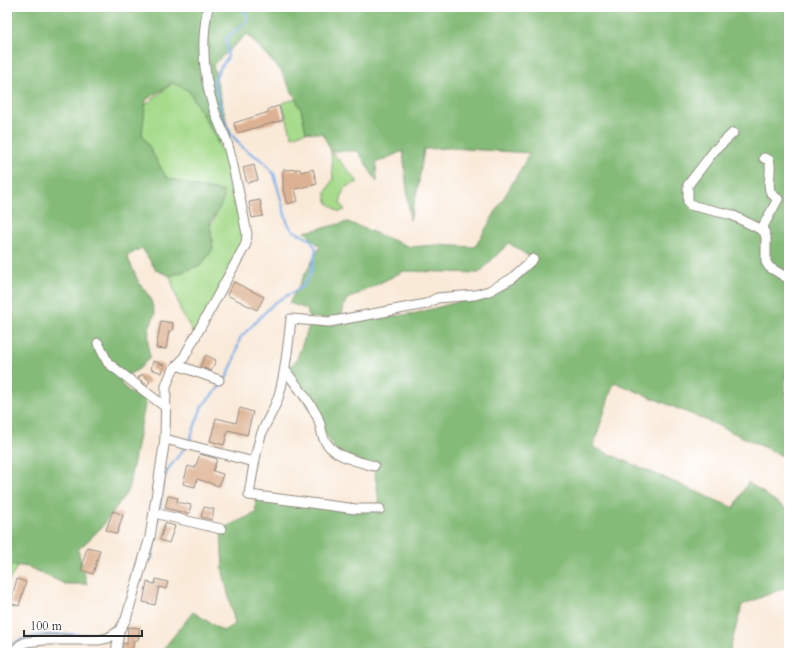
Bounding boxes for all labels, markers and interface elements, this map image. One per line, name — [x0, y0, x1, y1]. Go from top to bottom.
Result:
scale bar — [24, 612, 142, 638]
text: 100 m — [30, 618, 63, 634]

